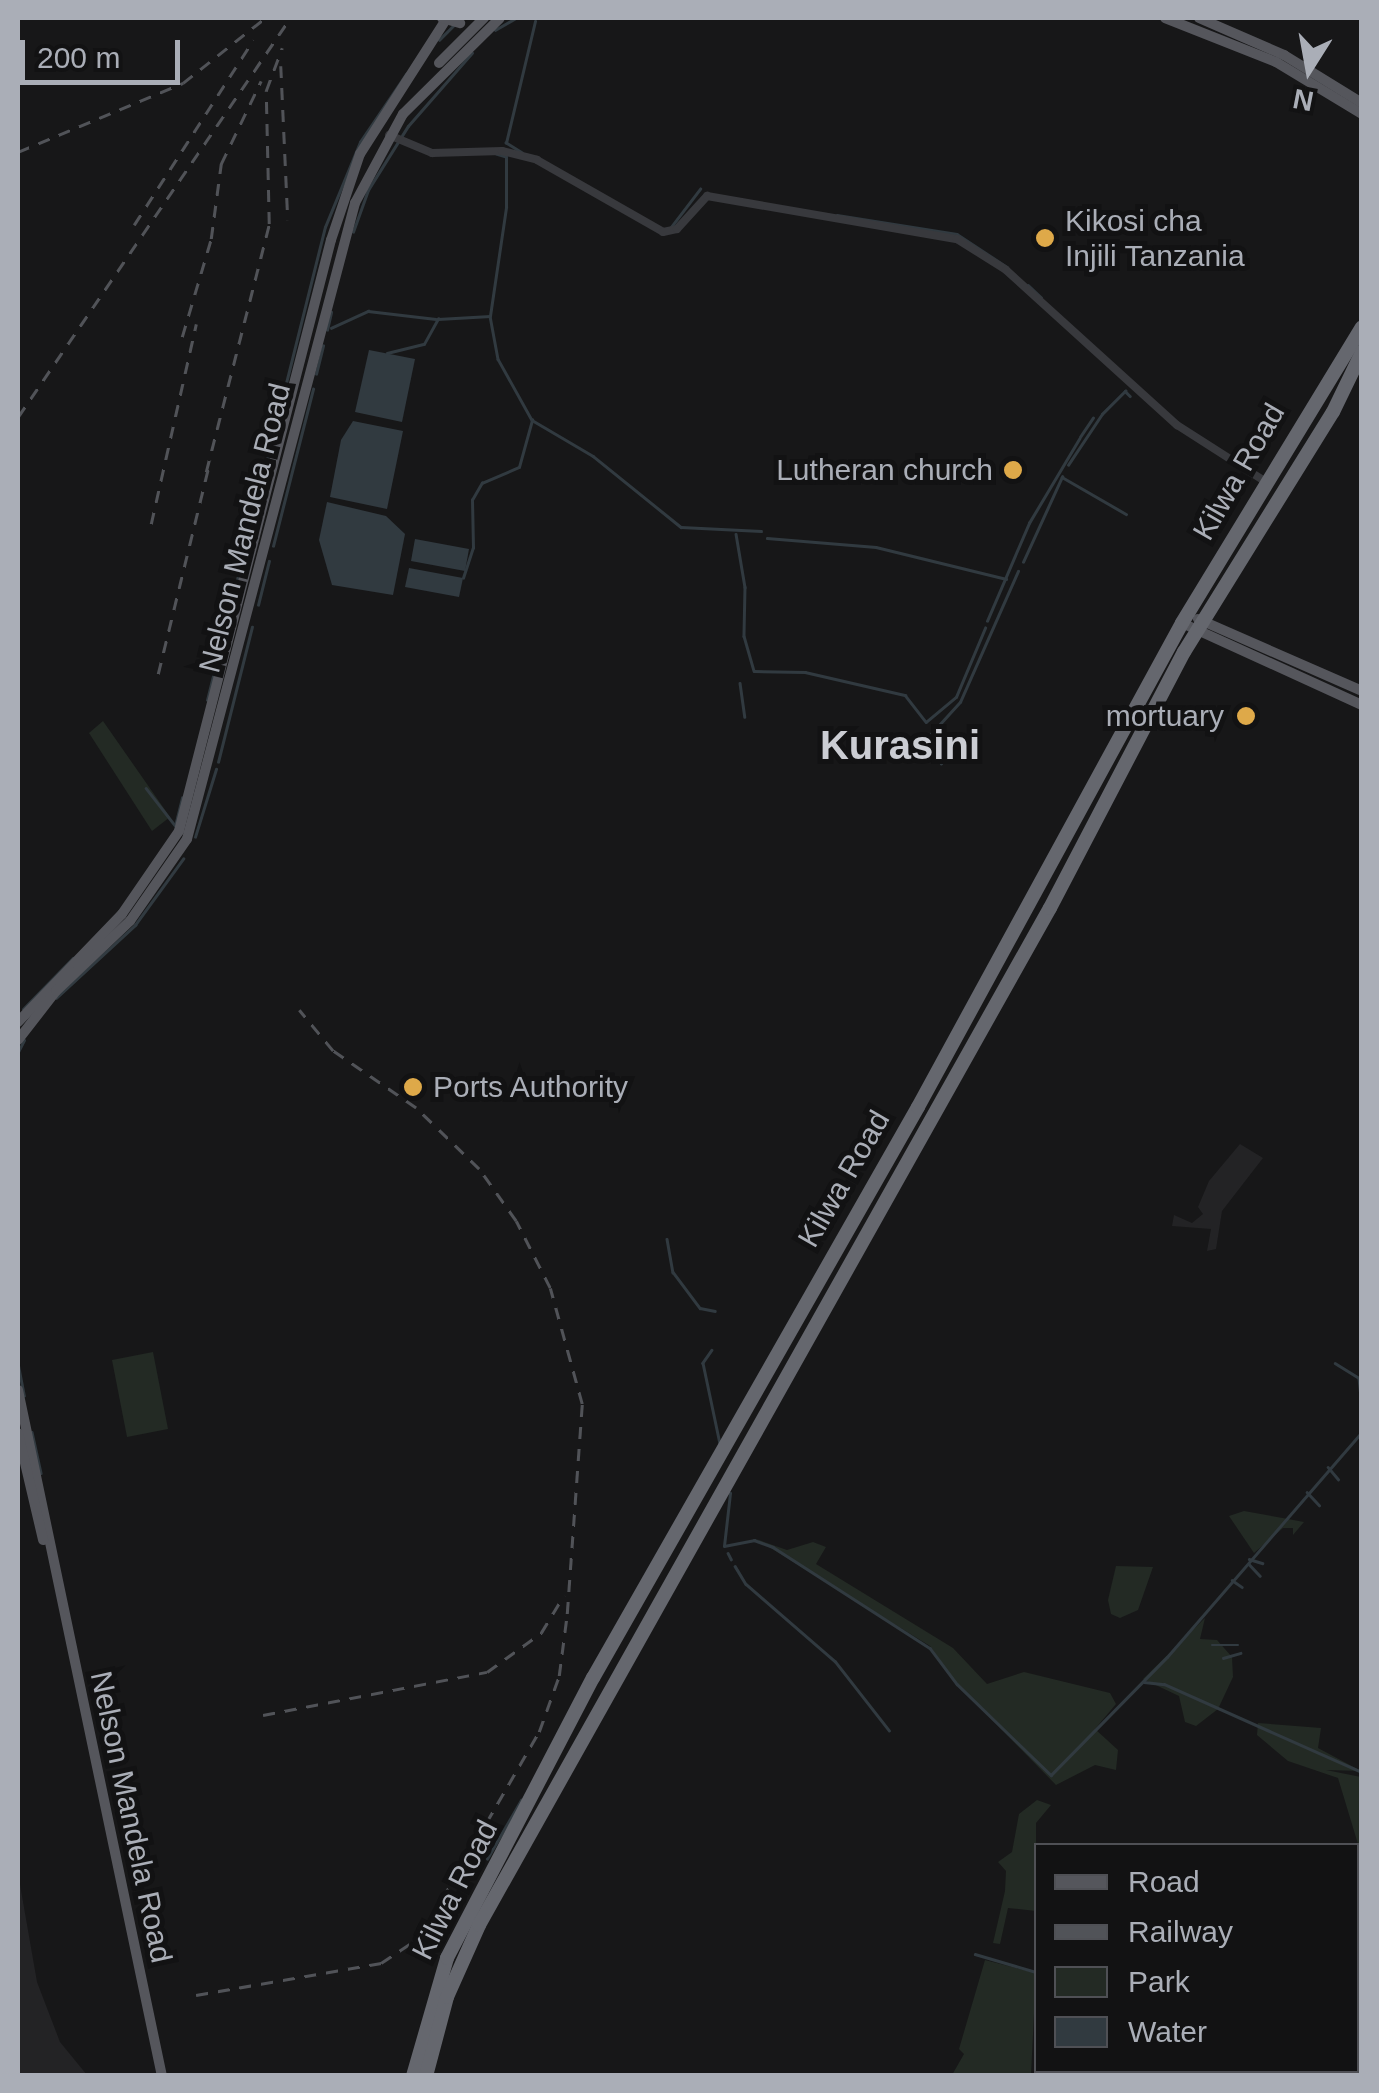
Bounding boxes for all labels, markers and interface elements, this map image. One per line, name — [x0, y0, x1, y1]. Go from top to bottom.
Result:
scale bar — [25, 20, 185, 82]
north arrow — [1259, 20, 1359, 120]
text: 200 m — [37, 41, 120, 74]
text: N — [1290, 83, 1316, 117]
place label: Kikosi cha Injili Tanzania — [1065, 203, 1245, 274]
marker: Kikosi cha Injili Tanzania — [1034, 227, 1056, 249]
street label: Nelson Mandela Road — [192, 380, 298, 676]
street label: Kilwa Road — [1185, 397, 1293, 547]
place label: Lutheran church — [776, 452, 993, 488]
marker: Lutheran church — [1002, 459, 1024, 481]
place label: mortuary — [1106, 698, 1224, 734]
marker: mortuary — [1233, 703, 1259, 729]
district label: Kurasini — [820, 721, 980, 769]
place label: Ports Authority — [433, 1069, 630, 1105]
marker: Ports Authority — [402, 1076, 424, 1098]
street label: Kilwa Road — [790, 1104, 898, 1254]
street label: Nelson Mandela Road — [83, 1668, 179, 1966]
street label: Kilwa Road — [405, 1814, 505, 1966]
legend — [1034, 1843, 1359, 2073]
text: Road — [1128, 1865, 1200, 1898]
text: Railway — [1128, 1915, 1233, 1948]
text: Park — [1128, 1965, 1190, 1998]
text: Water — [1128, 2015, 1207, 2048]

